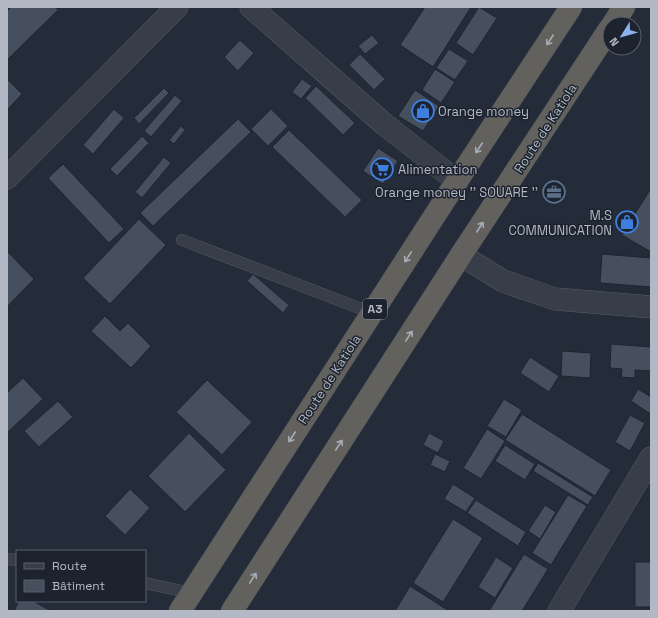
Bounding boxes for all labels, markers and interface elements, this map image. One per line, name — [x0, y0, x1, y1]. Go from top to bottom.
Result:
north arrow — [602, 16, 642, 56]
one-way arrow — [546, 34, 554, 45]
text: N — [606, 35, 622, 49]
street label: Route de Katiola — [510, 80, 581, 176]
shop icon: Orange money — [410, 98, 436, 124]
place label: Orange money — [438, 103, 529, 120]
one-way arrow — [474, 142, 482, 154]
supermarket icon: Alimentation — [369, 156, 395, 182]
place label: Alimentation — [398, 161, 477, 178]
office icon: Orange money '' SOUARE '' — [541, 179, 567, 205]
place label: Orange money '' SOUARE '' — [375, 184, 538, 201]
place label: M.S COMMUNICATION — [508, 207, 612, 239]
shop icon: M.S COMMUNICATION — [614, 209, 640, 235]
one-way arrow — [476, 221, 484, 233]
one-way arrow — [404, 251, 412, 262]
road number: A3 — [363, 299, 387, 319]
street label: Route de Katiola — [294, 331, 365, 427]
one-way arrow — [405, 331, 413, 342]
one-way arrow — [288, 431, 296, 442]
one-way arrow — [334, 440, 343, 451]
legend — [16, 550, 146, 602]
text: Route — [52, 558, 87, 574]
one-way arrow — [249, 573, 257, 584]
text: Bâtiment — [52, 578, 105, 594]

